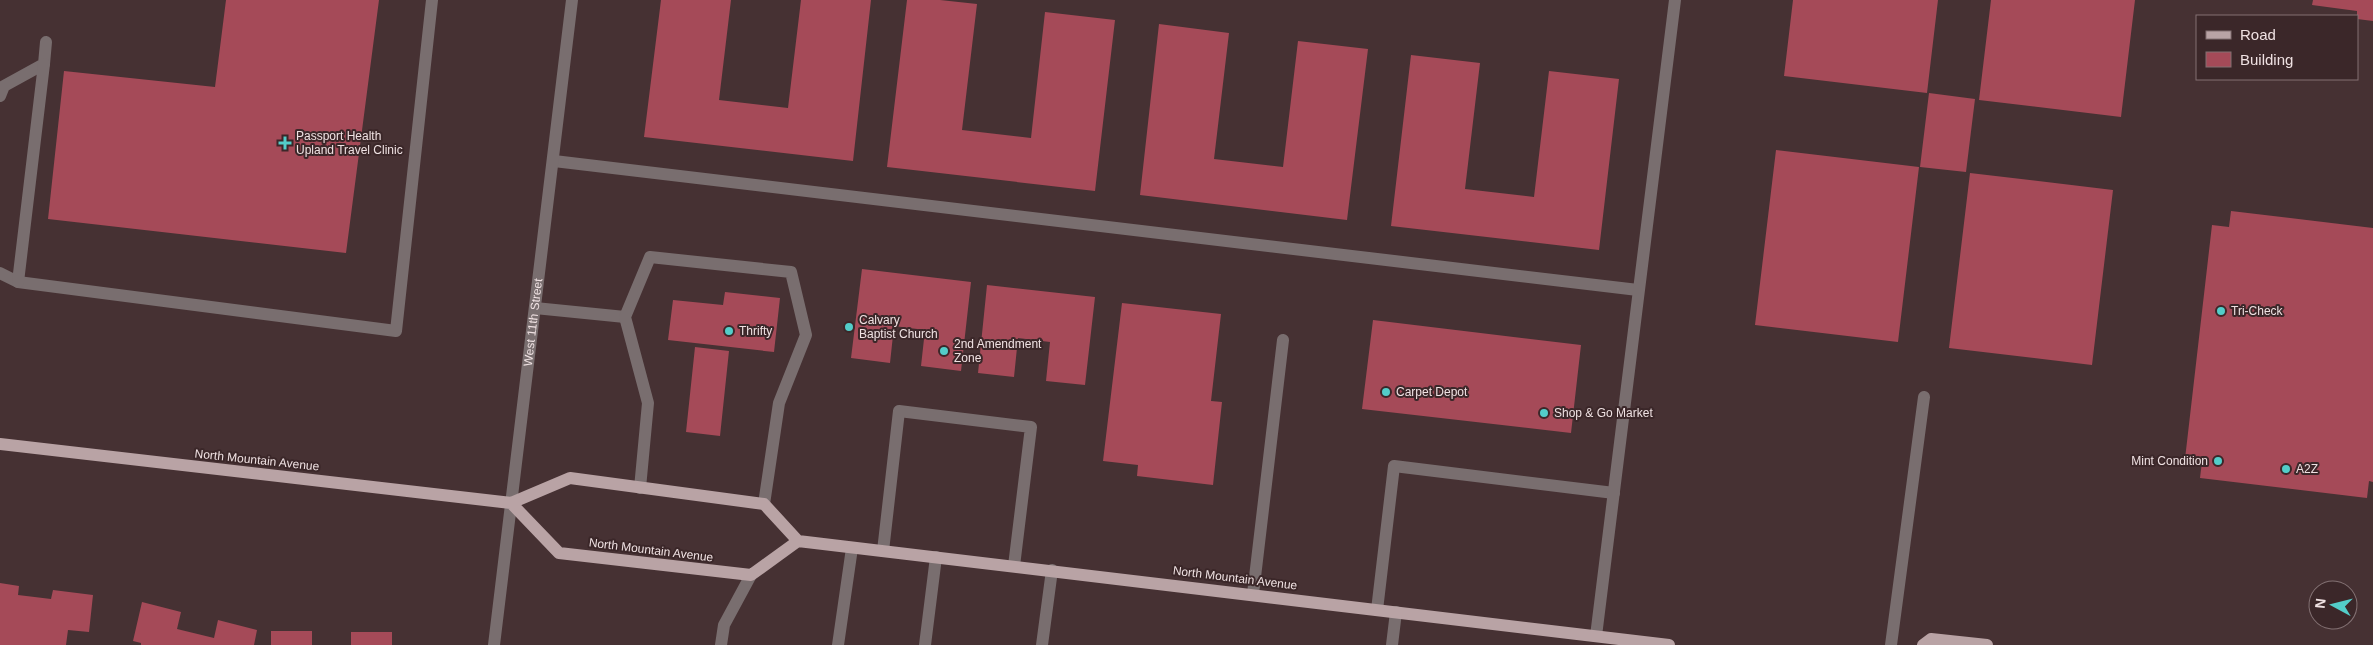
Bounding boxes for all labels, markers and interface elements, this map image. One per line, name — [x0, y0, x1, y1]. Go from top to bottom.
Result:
legend — [2196, 15, 2358, 80]
text: Road — [2240, 26, 2276, 43]
text: Building — [2240, 51, 2293, 68]
place label: Passport Health Upland Travel Clinic — [296, 129, 403, 157]
marker: Passport Health Upland Travel Clinic — [278, 136, 292, 150]
street label: West 11th Street — [521, 277, 545, 367]
place label: Tri-Check — [2231, 304, 2284, 318]
marker: Tri-Check — [2215, 305, 2227, 317]
place label: Calvary Baptist Church — [859, 313, 938, 341]
marker: Calvary Baptist Church — [843, 321, 855, 333]
place label: Thrifty — [739, 324, 772, 338]
marker: Thrifty — [723, 325, 735, 337]
place label: 2nd Amendment Zone — [954, 337, 1042, 365]
marker: 2nd Amendment Zone — [938, 345, 950, 357]
place label: Carpet Depot — [1396, 385, 1468, 399]
marker: Carpet Depot — [1380, 386, 1392, 398]
place label: Shop & Go Market — [1554, 406, 1653, 420]
marker: Shop & Go Market — [1538, 407, 1550, 419]
street label: North Mountain Avenue — [194, 446, 320, 474]
place label: Mint Condition — [2131, 454, 2208, 468]
marker: Mint Condition — [2212, 455, 2224, 467]
place label: A2Z — [2296, 462, 2318, 476]
marker: A2Z — [2280, 463, 2292, 475]
street label: North Mountain Avenue — [588, 535, 714, 565]
street label: North Mountain Avenue — [1172, 563, 1298, 593]
north arrow — [2308, 580, 2358, 630]
text: N — [2312, 597, 2329, 609]

